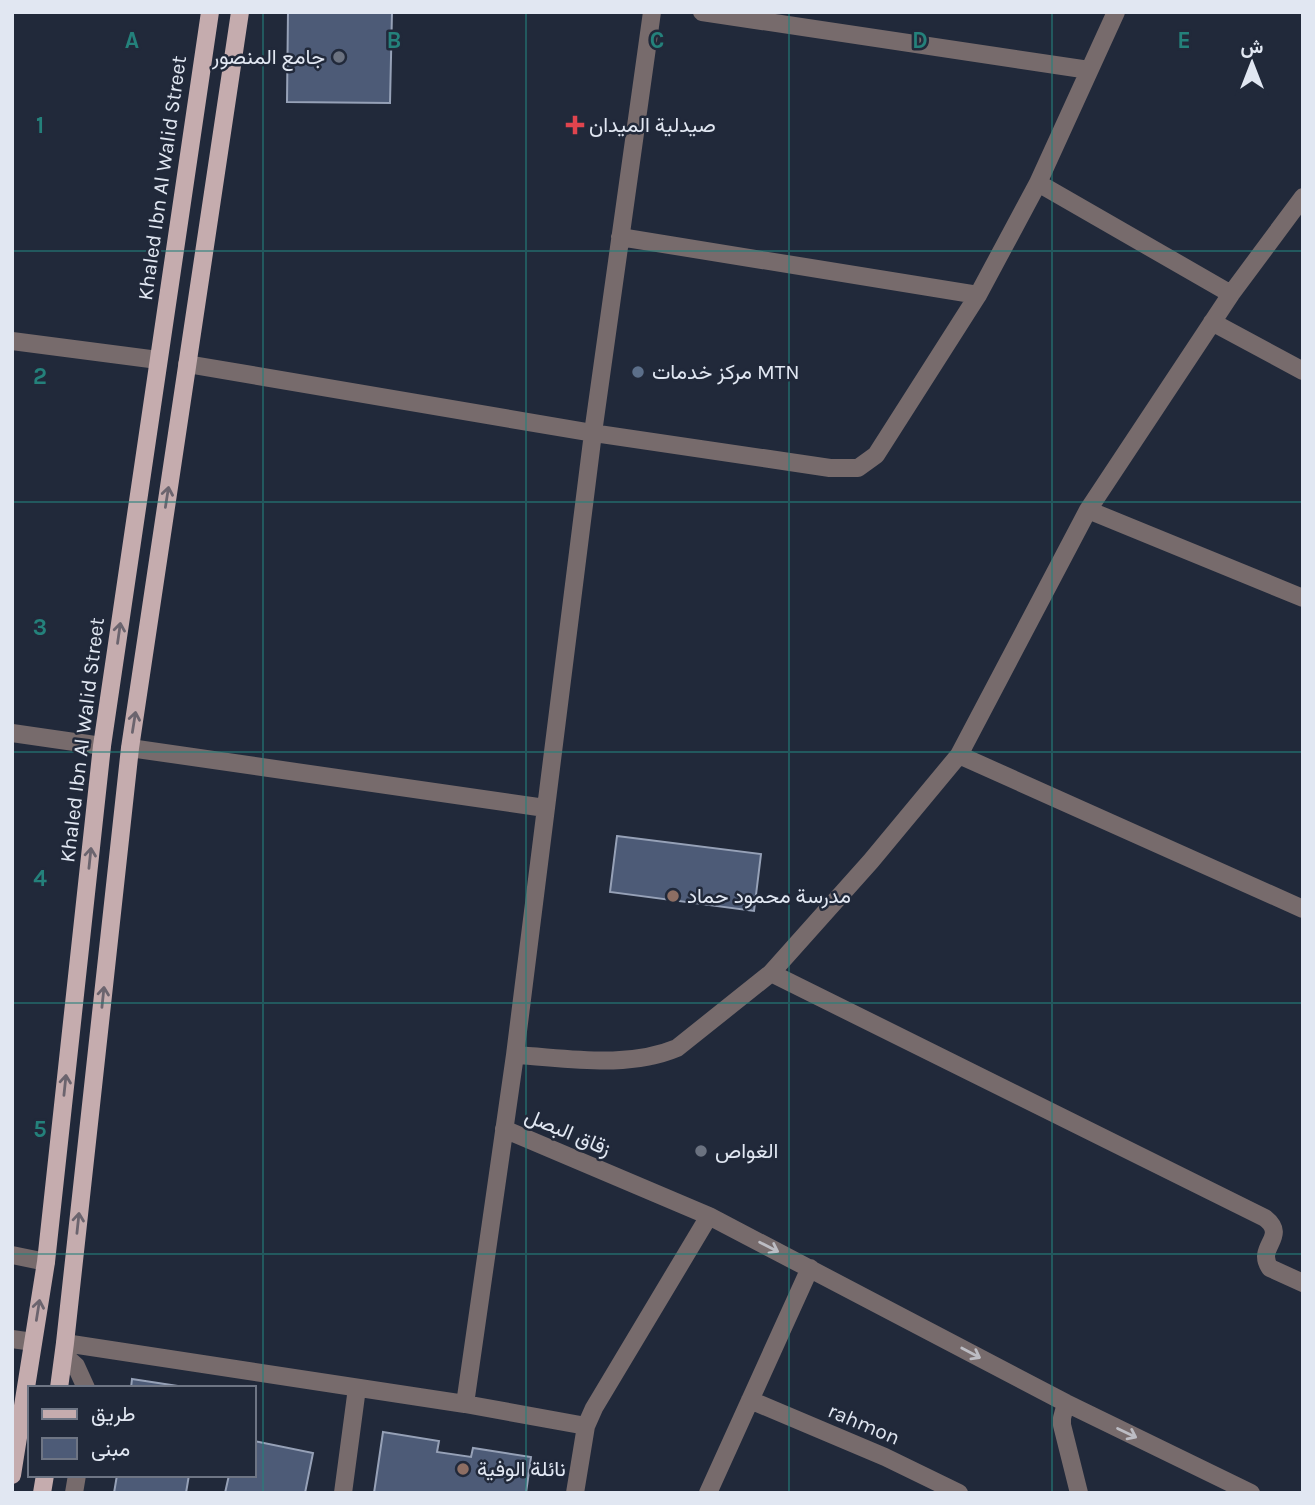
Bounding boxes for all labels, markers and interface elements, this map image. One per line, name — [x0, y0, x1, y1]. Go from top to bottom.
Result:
text: A — [125, 27, 139, 54]
text: B — [387, 27, 401, 54]
text: C — [650, 27, 664, 54]
text: D — [912, 27, 928, 54]
text: E — [1177, 27, 1191, 54]
north arrow — [1217, 28, 1287, 98]
text: ش — [1241, 36, 1264, 58]
place label: جامع المنصور — [211, 45, 325, 71]
marker: جامع المنصور — [331, 49, 347, 65]
street label: Khaled Ibn Al Walid Street — [133, 54, 191, 302]
text: 1 — [36, 112, 44, 139]
place label: صيدلية الميدان — [589, 113, 716, 137]
marker: صيدلية الميدان — [567, 117, 583, 133]
place label: مركز خدمات MTN — [652, 360, 800, 385]
text: 2 — [33, 363, 47, 390]
marker: مركز خدمات MTN — [630, 364, 646, 380]
one-way arrow — [161, 486, 174, 509]
text: 3 — [33, 614, 47, 641]
street label: Khaled Ibn Al Walid Street — [55, 616, 109, 864]
one-way arrow — [112, 622, 125, 645]
one-way arrow — [127, 711, 140, 734]
one-way arrow — [83, 848, 96, 870]
text: 4 — [33, 865, 47, 892]
place label: مدرسة محمود حماد — [687, 884, 851, 909]
marker: مدرسة محمود حماد — [665, 888, 681, 904]
one-way arrow — [96, 986, 109, 1008]
one-way arrow — [59, 1074, 72, 1096]
street label: زقاق البصل — [521, 1103, 614, 1162]
text: 5 — [33, 1116, 47, 1143]
place label: الغواص — [715, 1139, 778, 1164]
marker: الغواص — [693, 1143, 709, 1159]
one-way arrow — [72, 1212, 85, 1235]
one-way arrow — [758, 1241, 779, 1254]
one-way arrow — [32, 1300, 45, 1322]
one-way arrow — [960, 1347, 981, 1360]
legend — [28, 1386, 256, 1477]
street label: rahmon — [825, 1398, 903, 1450]
text: طريق — [91, 1402, 136, 1427]
one-way arrow — [1116, 1427, 1138, 1440]
text: مبنى — [91, 1437, 130, 1461]
place label: نائلة الوفية — [477, 1457, 566, 1482]
marker: نائلة الوفية — [455, 1461, 471, 1477]

